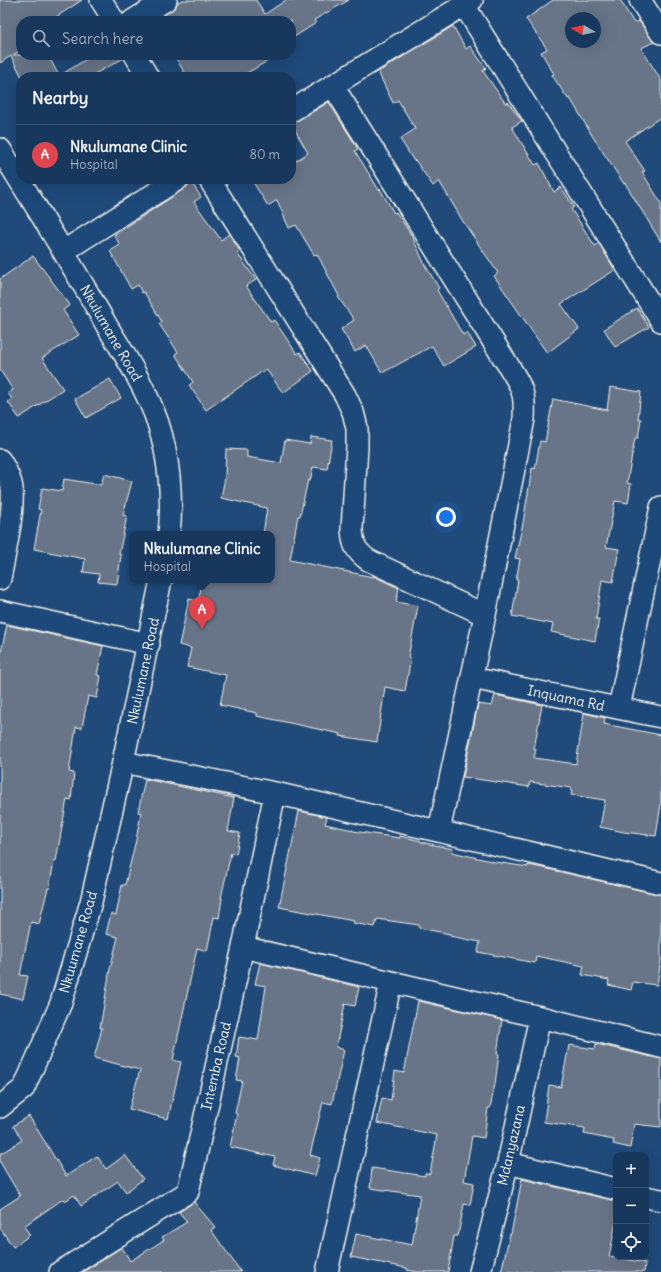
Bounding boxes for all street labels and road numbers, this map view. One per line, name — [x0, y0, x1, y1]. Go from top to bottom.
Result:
street label: Nkulumane Road — [76, 282, 146, 384]
street label: Nkulumane Road — [123, 616, 163, 726]
street label: Inquama Rd — [526, 681, 606, 715]
street label: Nkuumane Road — [55, 889, 101, 995]
street label: Intemba Road — [197, 1020, 235, 1112]
street label: Mdanyazana — [493, 1103, 529, 1187]

